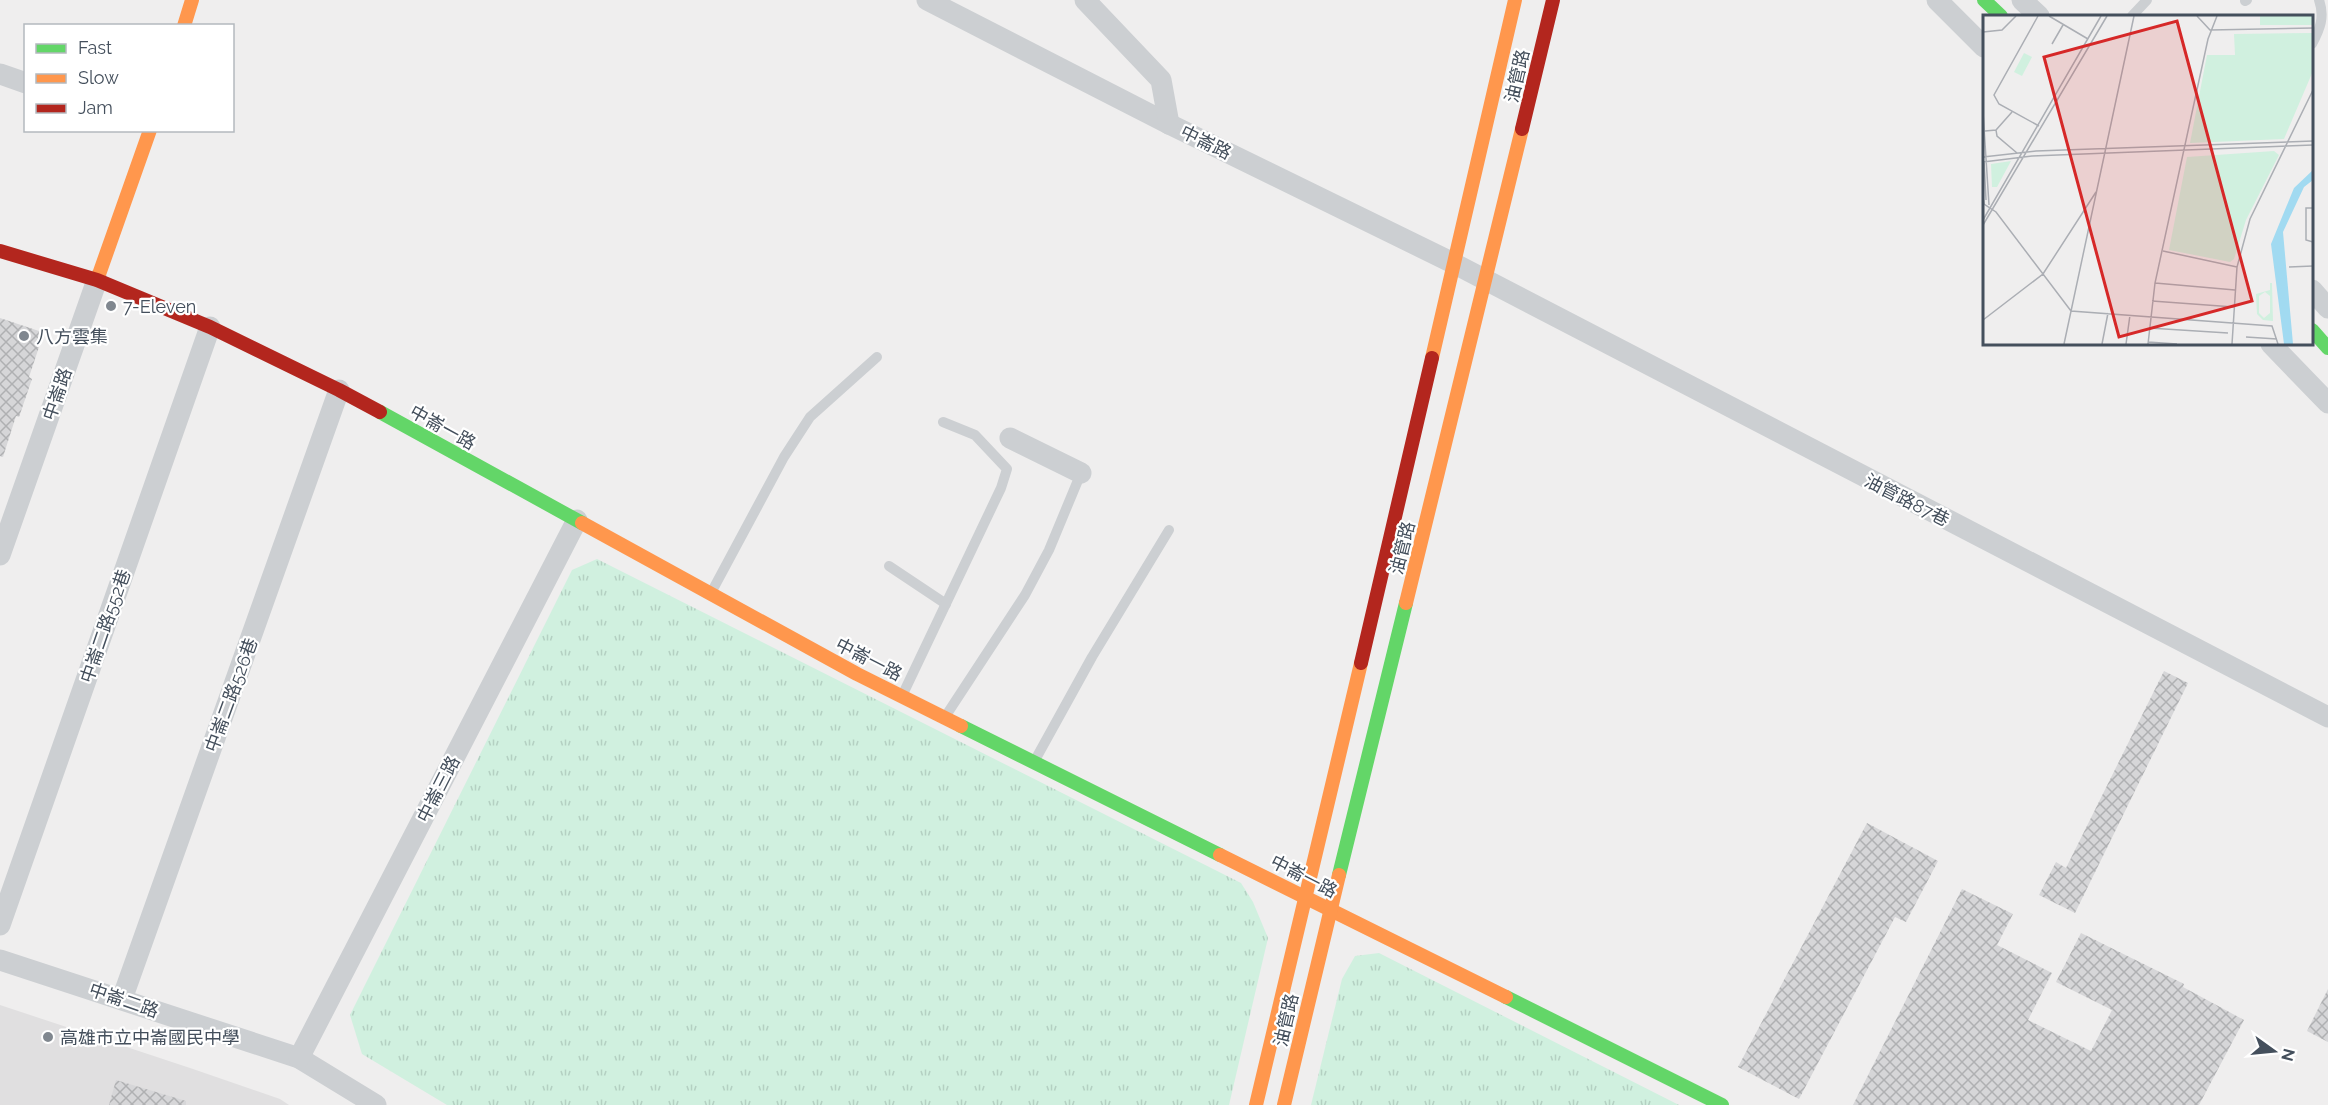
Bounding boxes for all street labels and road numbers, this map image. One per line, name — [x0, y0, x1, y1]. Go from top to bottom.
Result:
street label: 油管路 — [1501, 47, 1533, 105]
street label: 中崙路 — [1177, 121, 1235, 163]
street label: 中崙路 — [38, 365, 76, 423]
street label: 中崙一路 — [406, 400, 480, 454]
street label: 油管路87巷 — [1861, 470, 1953, 530]
street label: 油管路 — [1385, 519, 1419, 577]
street label: 中崙二路552巷 — [76, 566, 134, 686]
street label: 中崙一路 — [832, 633, 906, 685]
street label: 中崙二路526巷 — [201, 635, 261, 755]
street label: 中崙三路 — [412, 752, 464, 826]
street label: 中崙一路 — [1267, 850, 1341, 902]
street label: 中崙二路 — [87, 978, 161, 1022]
street label: 油管路 — [1270, 991, 1302, 1049]

